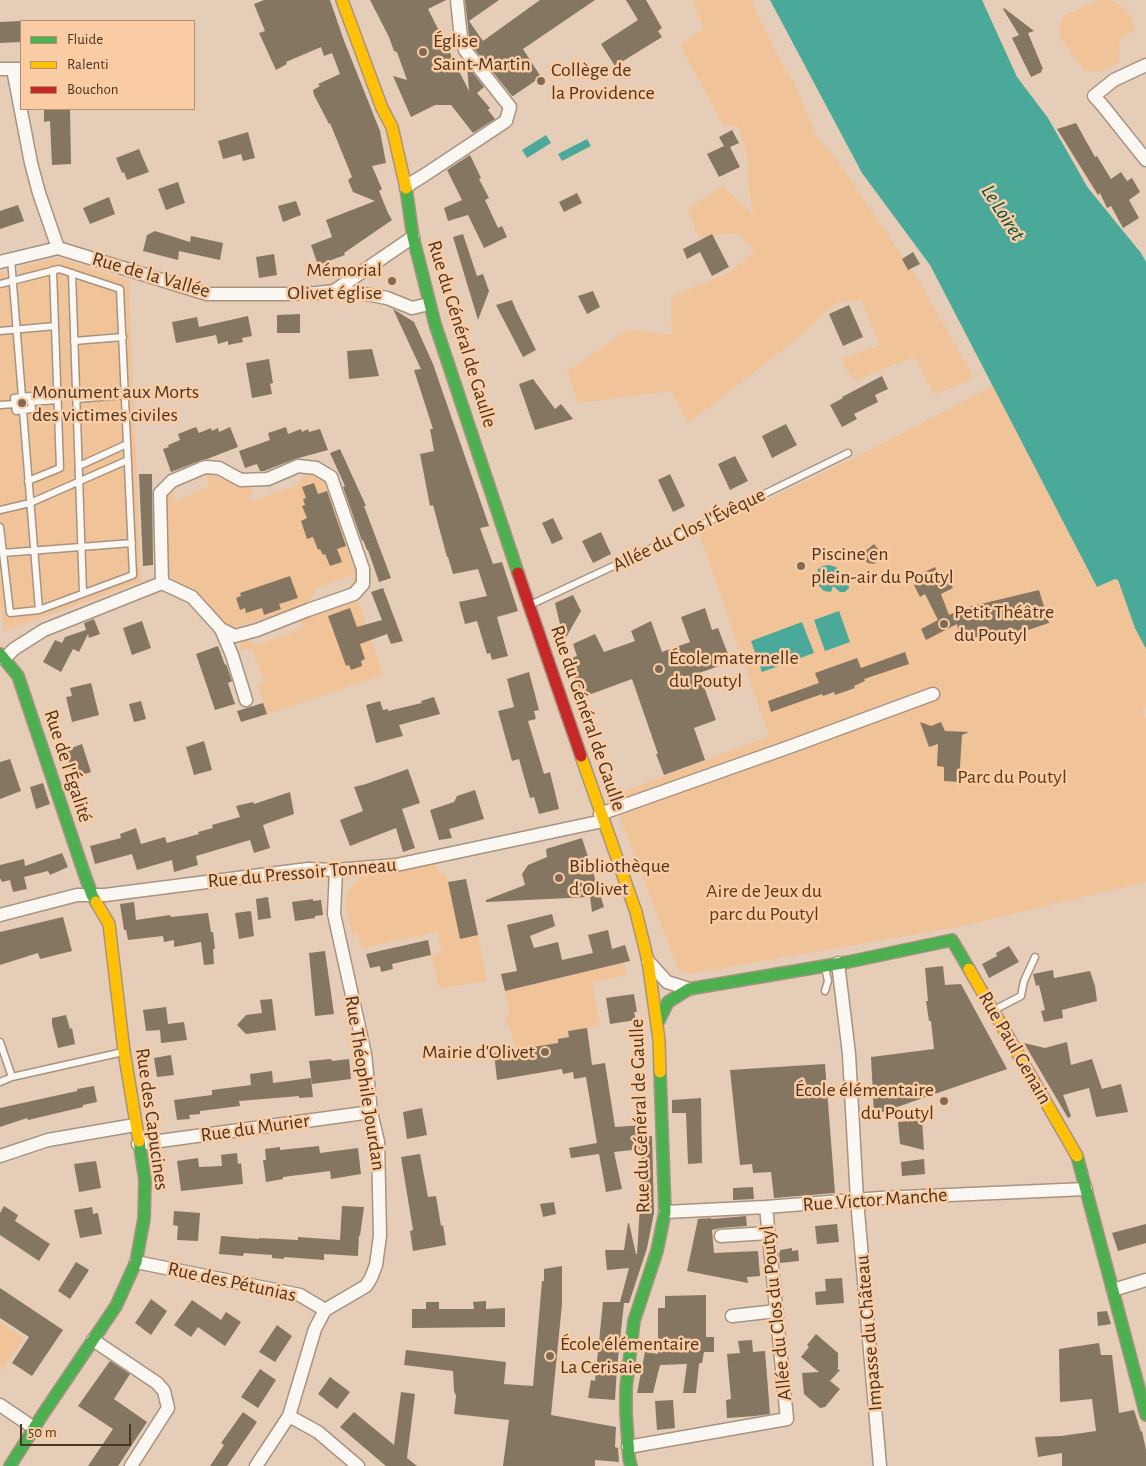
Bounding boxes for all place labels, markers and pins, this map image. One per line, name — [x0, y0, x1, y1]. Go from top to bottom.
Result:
place label: Église Saint-Martin — [433, 29, 531, 76]
marker: Église Saint-Martin — [417, 46, 429, 58]
place label: Collège de la Providence — [551, 58, 655, 105]
marker: Collège de la Providence — [535, 75, 547, 87]
place label: Mémorial Olivet église — [287, 258, 382, 305]
marker: Mémorial Olivet église — [386, 275, 398, 287]
place label: Monument aux Morts des victimes civiles — [32, 380, 199, 427]
marker: Monument aux Morts des victimes civiles — [16, 397, 28, 409]
place label: Piscine en plein-air du Poutyl — [811, 542, 954, 589]
marker: Piscine en plein-air du Poutyl — [795, 560, 807, 572]
place label: Petit Théâtre du Poutyl — [954, 600, 1054, 647]
marker: Petit Théâtre du Poutyl — [938, 618, 950, 630]
place label: École maternelle du Poutyl — [669, 646, 799, 693]
marker: École maternelle du Poutyl — [653, 663, 665, 675]
place label: Bibliothèque d'Olivet — [569, 854, 670, 901]
marker: Bibliothèque d'Olivet — [553, 872, 565, 884]
place label: Mairie d'Olivet — [422, 1040, 535, 1064]
marker: Mairie d'Olivet — [539, 1046, 551, 1058]
place label: École élémentaire du Poutyl — [795, 1078, 934, 1125]
marker: École élémentaire du Poutyl — [938, 1095, 950, 1107]
place label: École élémentaire La Cerisaie — [560, 1332, 699, 1379]
marker: École élémentaire La Cerisaie — [544, 1350, 556, 1362]

